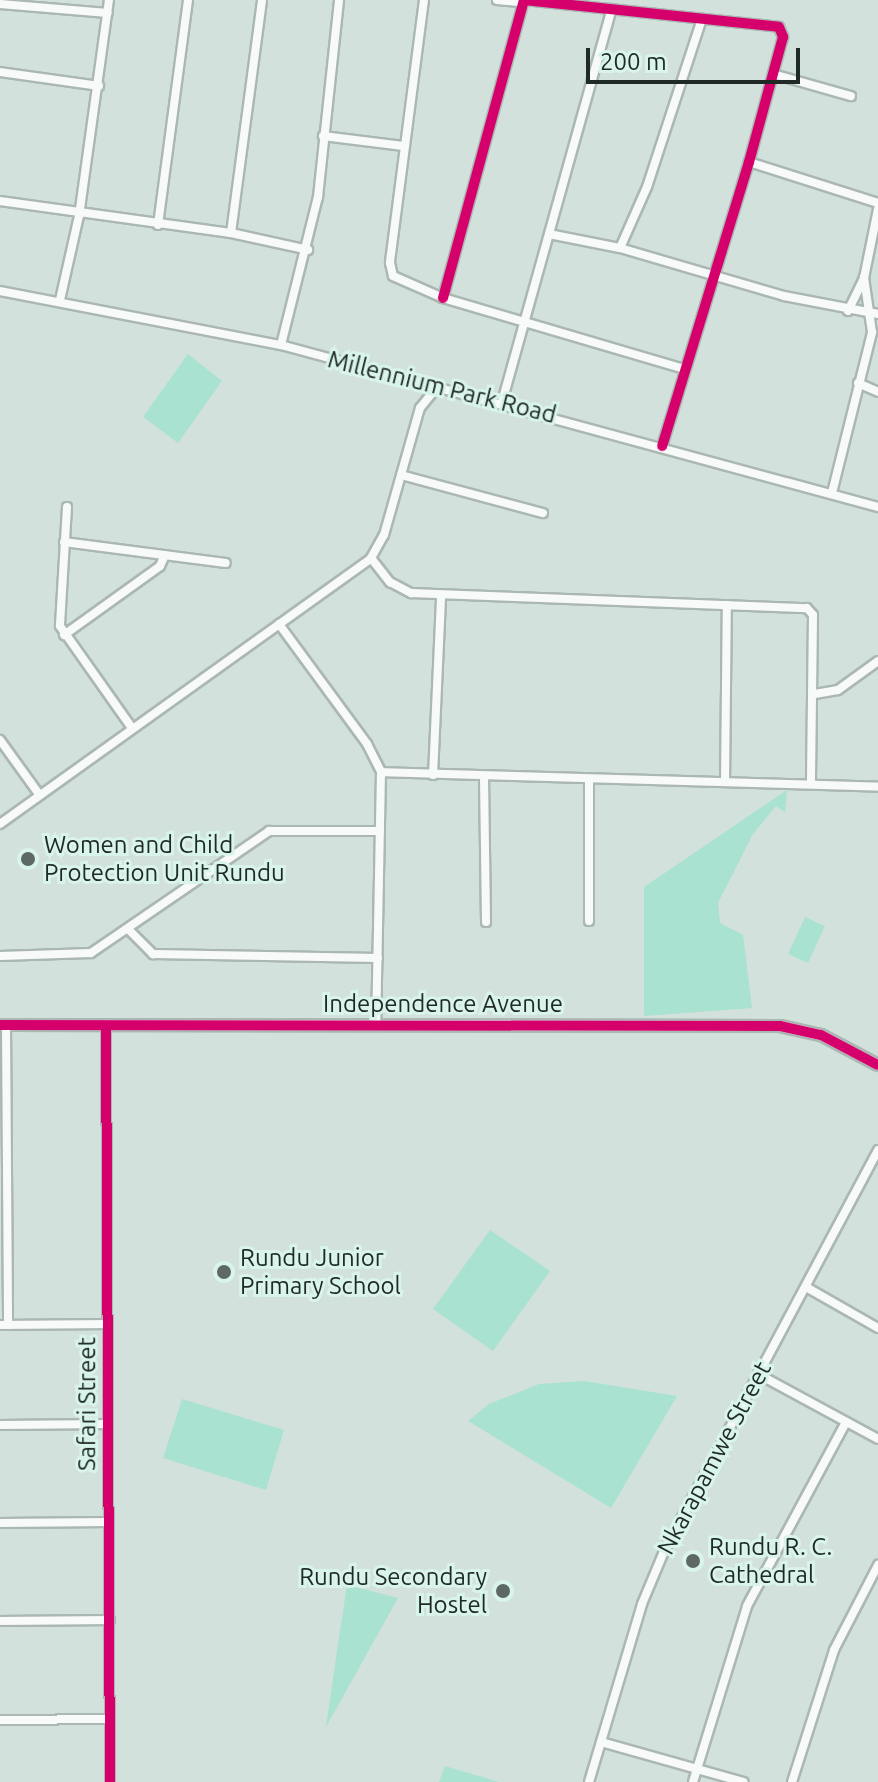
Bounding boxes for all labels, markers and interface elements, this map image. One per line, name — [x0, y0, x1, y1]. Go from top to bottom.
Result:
scale bar — [590, 32, 804, 82]
text: 200 m — [600, 48, 667, 75]
street label: Millennium Park Road — [325, 345, 559, 429]
place label: Women and Child Protection Unit Rundu — [44, 831, 285, 887]
marker: Women and Child Protection Unit Rundu — [19, 850, 37, 868]
street label: Independence Avenue — [323, 990, 563, 1018]
place label: Rundu Junior Primary School — [240, 1244, 401, 1300]
marker: Rundu Junior Primary School — [215, 1263, 233, 1281]
street label: Safari Street — [73, 1337, 101, 1471]
street label: Nkarapamwe Street — [651, 1357, 777, 1559]
place label: Rundu R. C. Cathedral — [709, 1533, 832, 1589]
marker: Rundu R. C. Cathedral — [684, 1552, 702, 1570]
place label: Rundu Secondary Hostel — [299, 1563, 487, 1619]
marker: Rundu Secondary Hostel — [494, 1582, 512, 1600]

